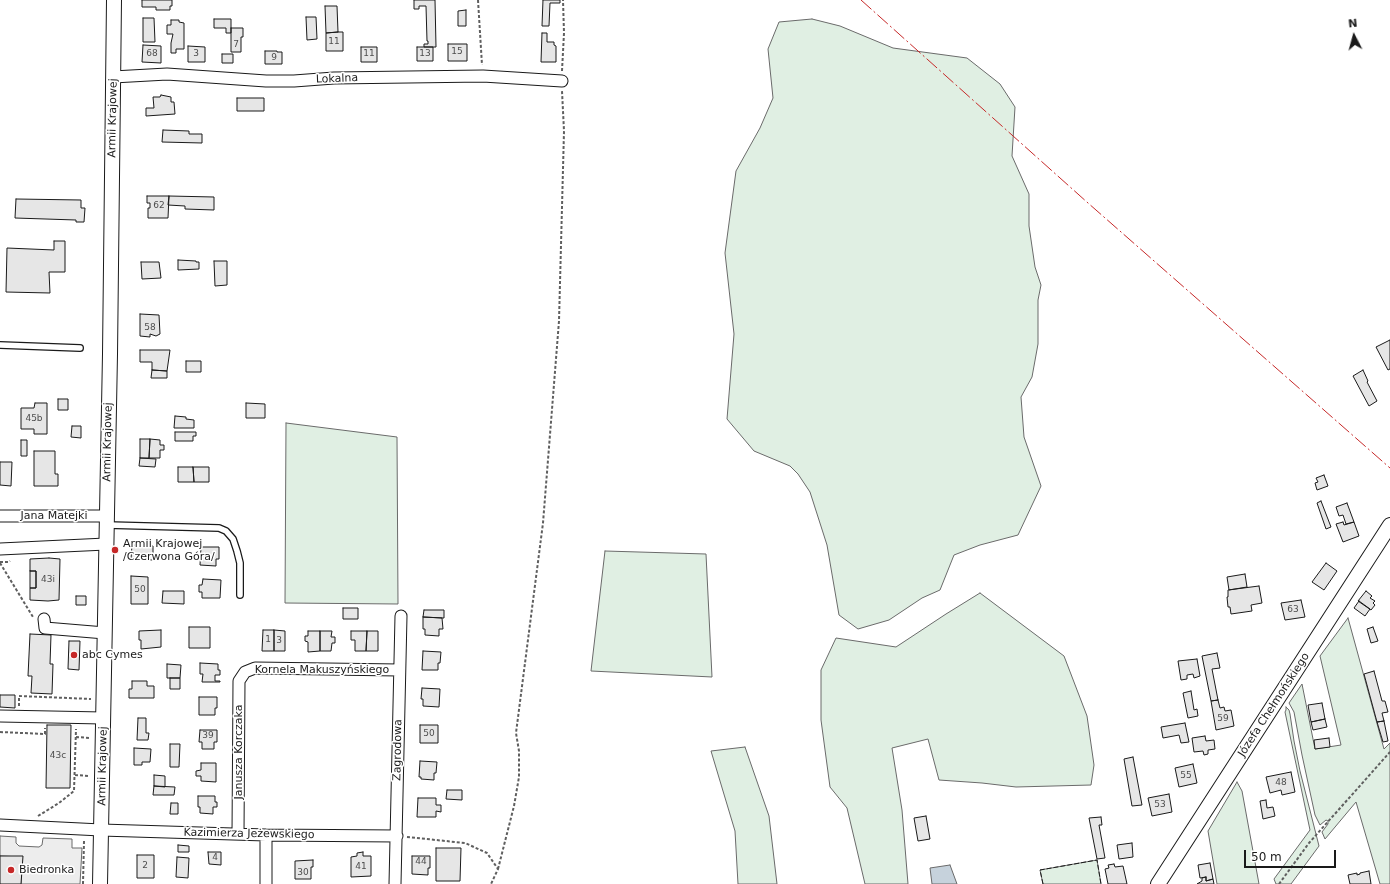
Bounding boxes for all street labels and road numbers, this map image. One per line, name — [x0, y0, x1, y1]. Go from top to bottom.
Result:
street label: Lokalna — [316, 72, 358, 86]
street label: Armii Krajowej — [106, 78, 120, 158]
street label: Armii Krajowej — [101, 402, 115, 482]
street label: Jana Matejki — [21, 509, 87, 523]
street label: Józefa Chełmońskiego — [1235, 651, 1313, 759]
street label: Kornela Makuszyńskiego — [255, 663, 389, 677]
street label: Janusza Korczaka — [232, 705, 246, 799]
street label: Zagrodowa — [391, 719, 405, 781]
street label: Armii Krajowej — [96, 726, 110, 806]
street label: Kazimierza Jeżewskiego — [183, 826, 315, 842]

